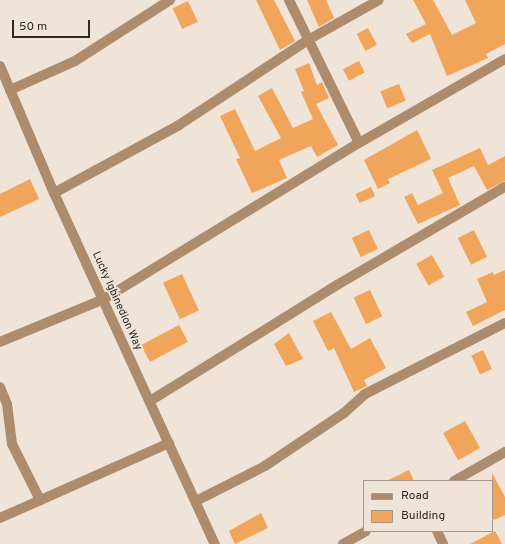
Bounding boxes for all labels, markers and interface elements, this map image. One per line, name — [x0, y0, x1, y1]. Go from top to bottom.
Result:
scale bar — [14, 12, 92, 38]
text: 50 m — [19, 19, 47, 35]
street label: Lucky Igbinedion Way — [89, 249, 145, 353]
legend — [363, 480, 493, 532]
text: Road — [401, 488, 429, 504]
text: Building — [401, 508, 445, 524]

